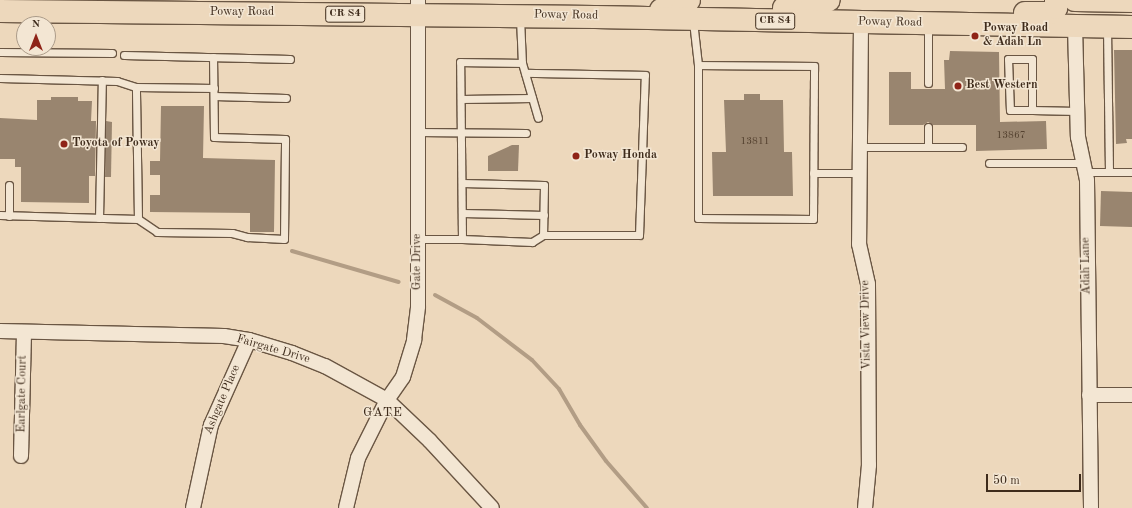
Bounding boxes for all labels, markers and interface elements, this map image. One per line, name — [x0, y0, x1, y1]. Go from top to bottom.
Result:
road number: CR S4 — [325, 5, 365, 23]
street label: Poway Road — [210, 6, 274, 20]
street label: Poway Road — [534, 8, 598, 24]
road number: CR S4 — [755, 12, 795, 30]
street label: Poway Road — [858, 15, 922, 31]
north arrow — [16, 16, 56, 56]
text: N — [32, 19, 40, 30]
place label: Poway Road & Adah Ln — [983, 22, 1048, 50]
marker: Poway Road & Adah Ln — [970, 31, 980, 41]
place label: Best Western — [966, 79, 1038, 93]
marker: Best Western — [953, 81, 963, 91]
house number: 13867 — [997, 130, 1025, 142]
house number: 13811 — [741, 136, 769, 148]
place label: Toyota of Poway — [72, 137, 160, 151]
marker: Toyota of Poway — [59, 139, 69, 149]
place label: Poway Honda — [584, 149, 657, 163]
marker: Poway Honda — [571, 151, 581, 161]
street label: Gate Drive — [411, 234, 425, 290]
street label: Adah Lane — [1079, 237, 1095, 295]
street label: Vista View Drive — [859, 280, 875, 370]
street label: Fairgate Drive — [235, 333, 311, 367]
street label: Earlgate Court — [15, 355, 31, 433]
street label: Ashgate Place — [202, 363, 244, 437]
district label: GATE — [363, 405, 403, 421]
scale bar — [988, 466, 1083, 492]
text: 50 m — [993, 475, 1020, 487]

